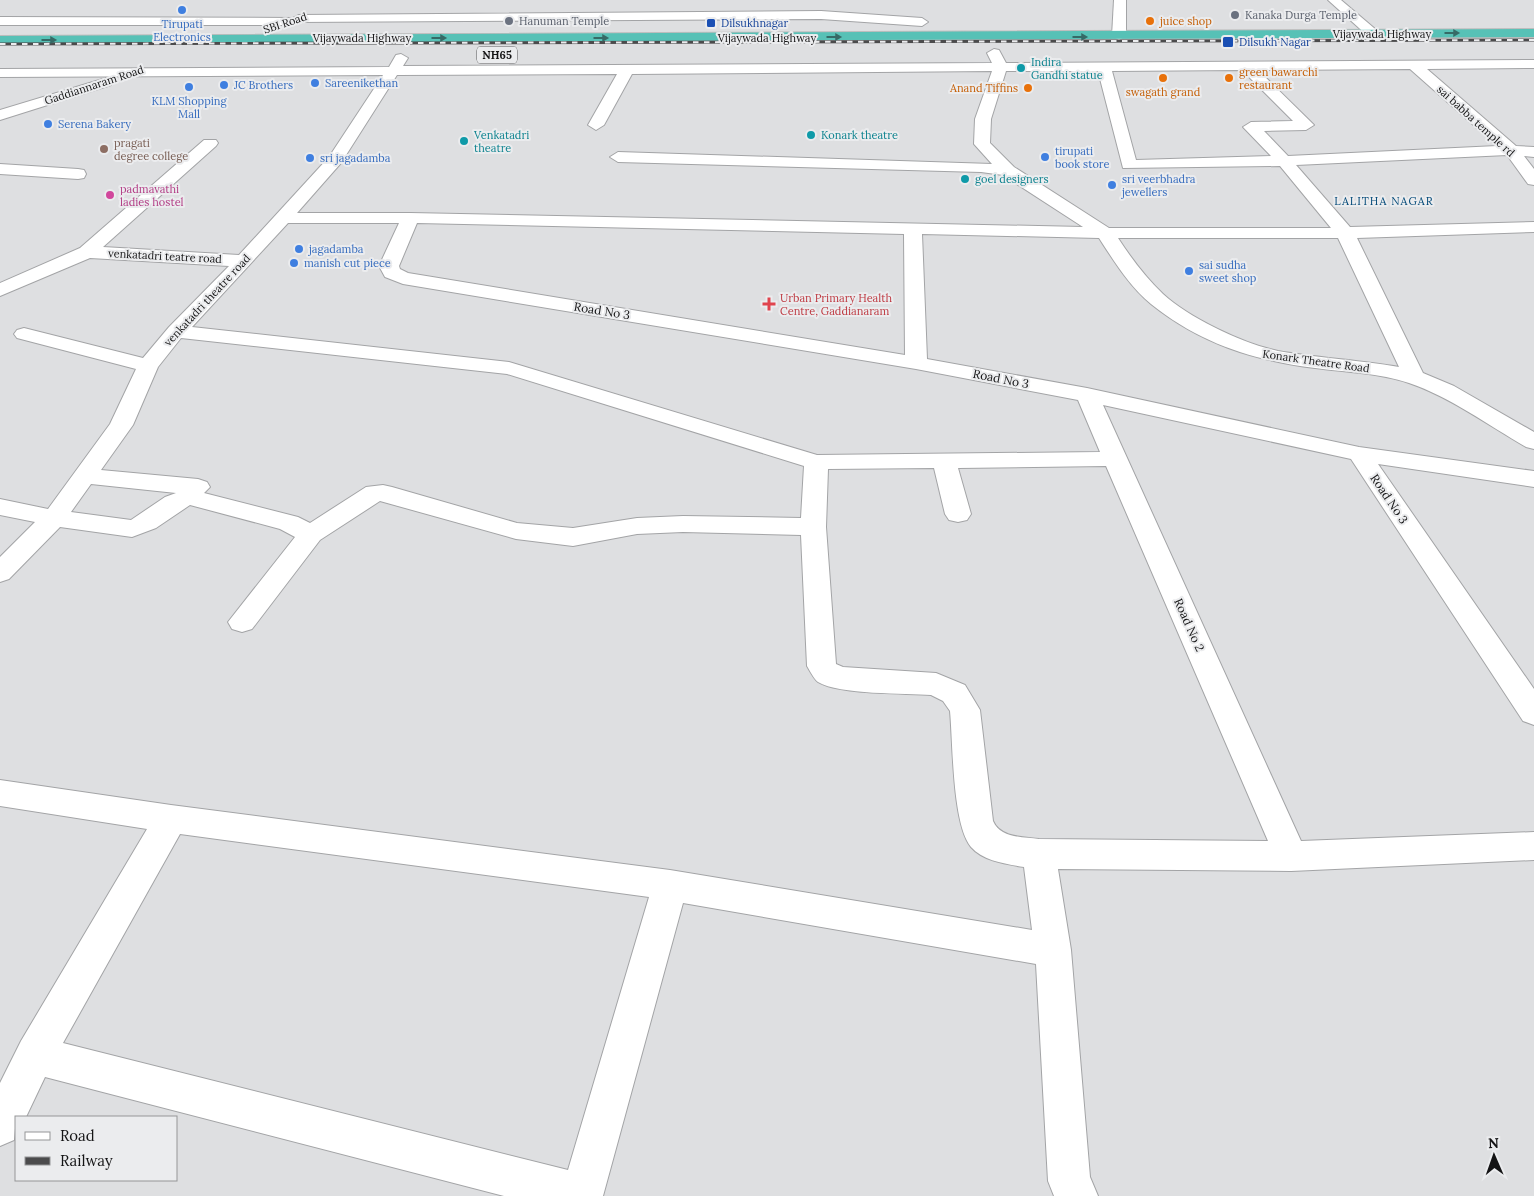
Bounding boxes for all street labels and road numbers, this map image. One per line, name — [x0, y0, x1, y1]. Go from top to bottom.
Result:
street label: SBI Road — [261, 9, 309, 37]
street label: Vijaywada Highway — [1332, 27, 1431, 41]
street label: Vijaywada Highway — [312, 31, 411, 45]
street label: Vijaywada Highway — [717, 31, 816, 45]
road number: NH65 — [477, 46, 517, 64]
street label: Gaddiannaram Road — [43, 62, 146, 108]
street label: sai babba temple rd — [1434, 82, 1518, 160]
street label: venkatadri teatre road — [108, 246, 223, 266]
street label: venkatadri theatre road — [161, 251, 253, 349]
street label: Road No 3 — [573, 299, 632, 322]
street label: Konark Theatre Road — [1261, 347, 1371, 376]
street label: Road No 3 — [972, 366, 1031, 391]
street label: Road No 3 — [1367, 471, 1412, 527]
street label: Road No 2 — [1171, 596, 1208, 654]

